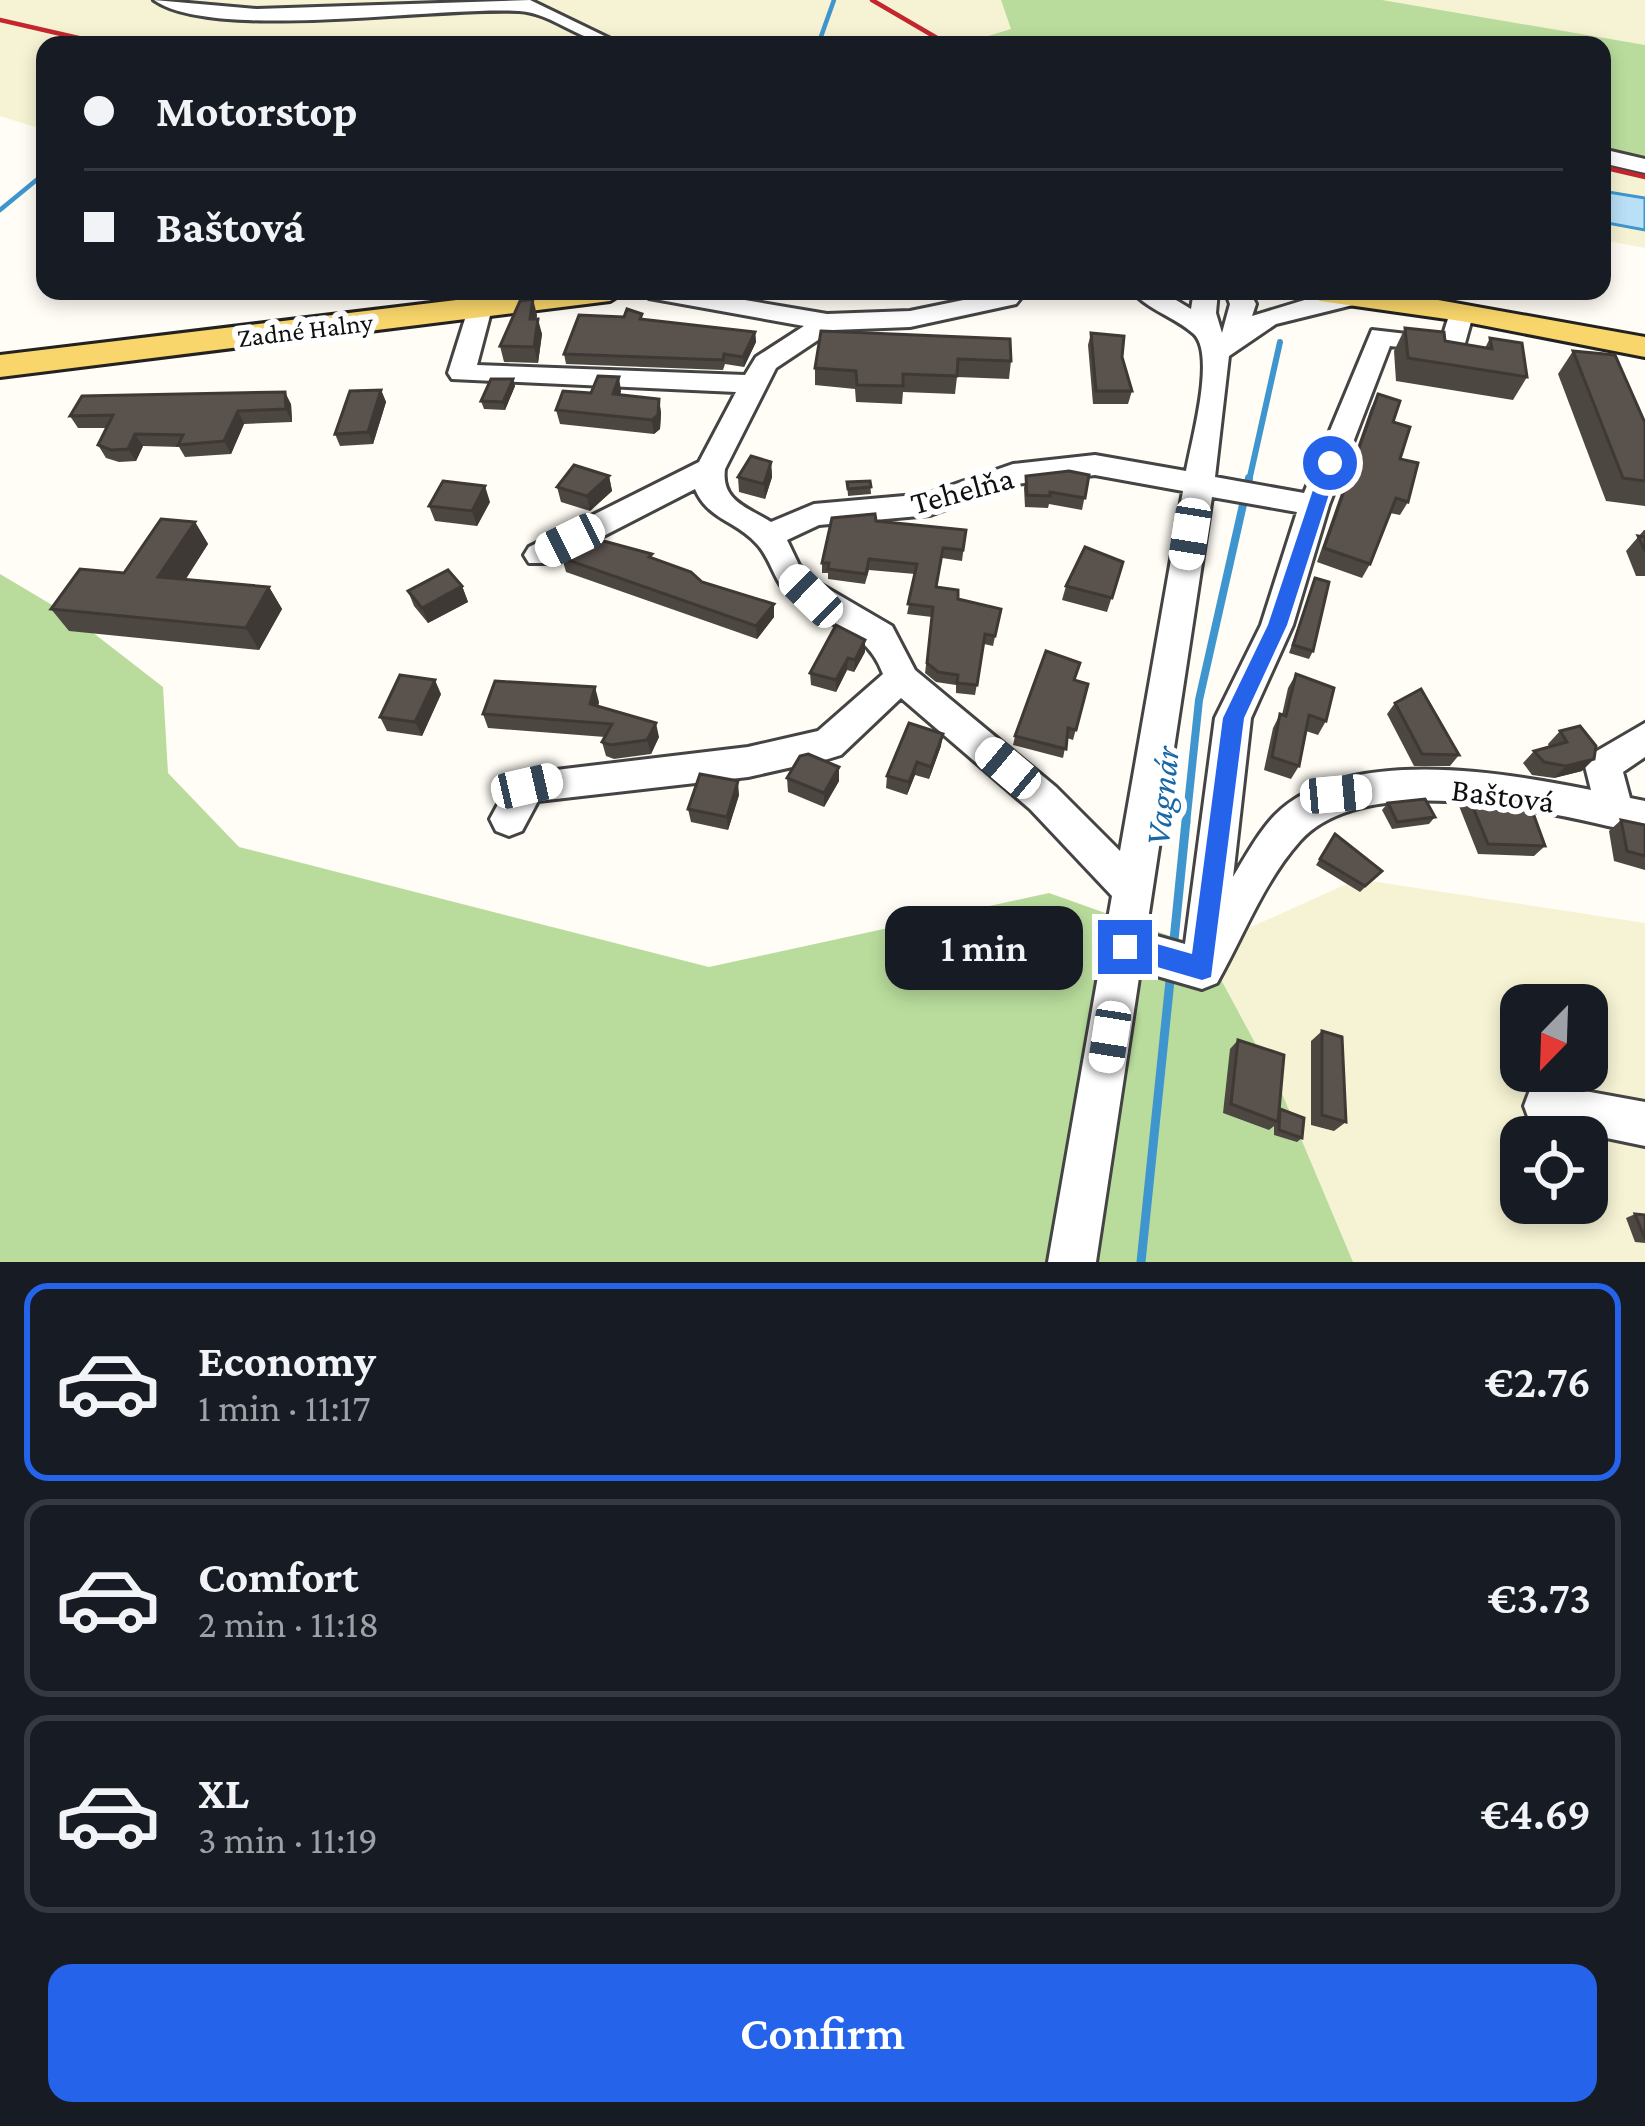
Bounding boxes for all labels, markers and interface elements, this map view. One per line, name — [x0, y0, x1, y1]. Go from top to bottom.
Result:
text: Motorstop — [156, 86, 357, 136]
text: Baštová — [156, 202, 305, 252]
street label: Zadné Halny — [235, 307, 375, 353]
route start — [1303, 436, 1357, 490]
street label: Tehelňa — [906, 459, 1018, 521]
car — [1167, 496, 1213, 572]
car — [530, 508, 610, 572]
car — [773, 558, 849, 634]
car — [969, 731, 1047, 805]
water label: Vagnár — [1137, 743, 1187, 848]
car — [488, 760, 566, 812]
street label: Baštová — [1449, 770, 1557, 820]
car — [1299, 773, 1373, 815]
callout: 1 min — [885, 905, 1083, 989]
route end — [1098, 920, 1152, 974]
text: 1 min — [941, 926, 1027, 969]
north arrow — [1500, 984, 1608, 1092]
map controls — [1500, 984, 1608, 1224]
car — [1087, 999, 1133, 1075]
button: locate — [1500, 1116, 1608, 1224]
icon: car — [54, 1328, 162, 1436]
text: Economy — [198, 1336, 376, 1386]
text: €2.76 — [1484, 1357, 1591, 1407]
text: 1 min · 11:17 — [198, 1386, 371, 1429]
icon: car — [54, 1544, 162, 1652]
text: Comfort — [198, 1552, 359, 1602]
text: €3.73 — [1487, 1573, 1591, 1623]
text: 2 min · 11:18 — [198, 1602, 379, 1645]
icon: car — [54, 1760, 162, 1868]
text: XL — [198, 1768, 249, 1818]
text: €4.69 — [1481, 1789, 1591, 1839]
text: 3 min · 11:19 — [198, 1818, 378, 1861]
button: Confirm — [48, 1964, 1597, 2102]

